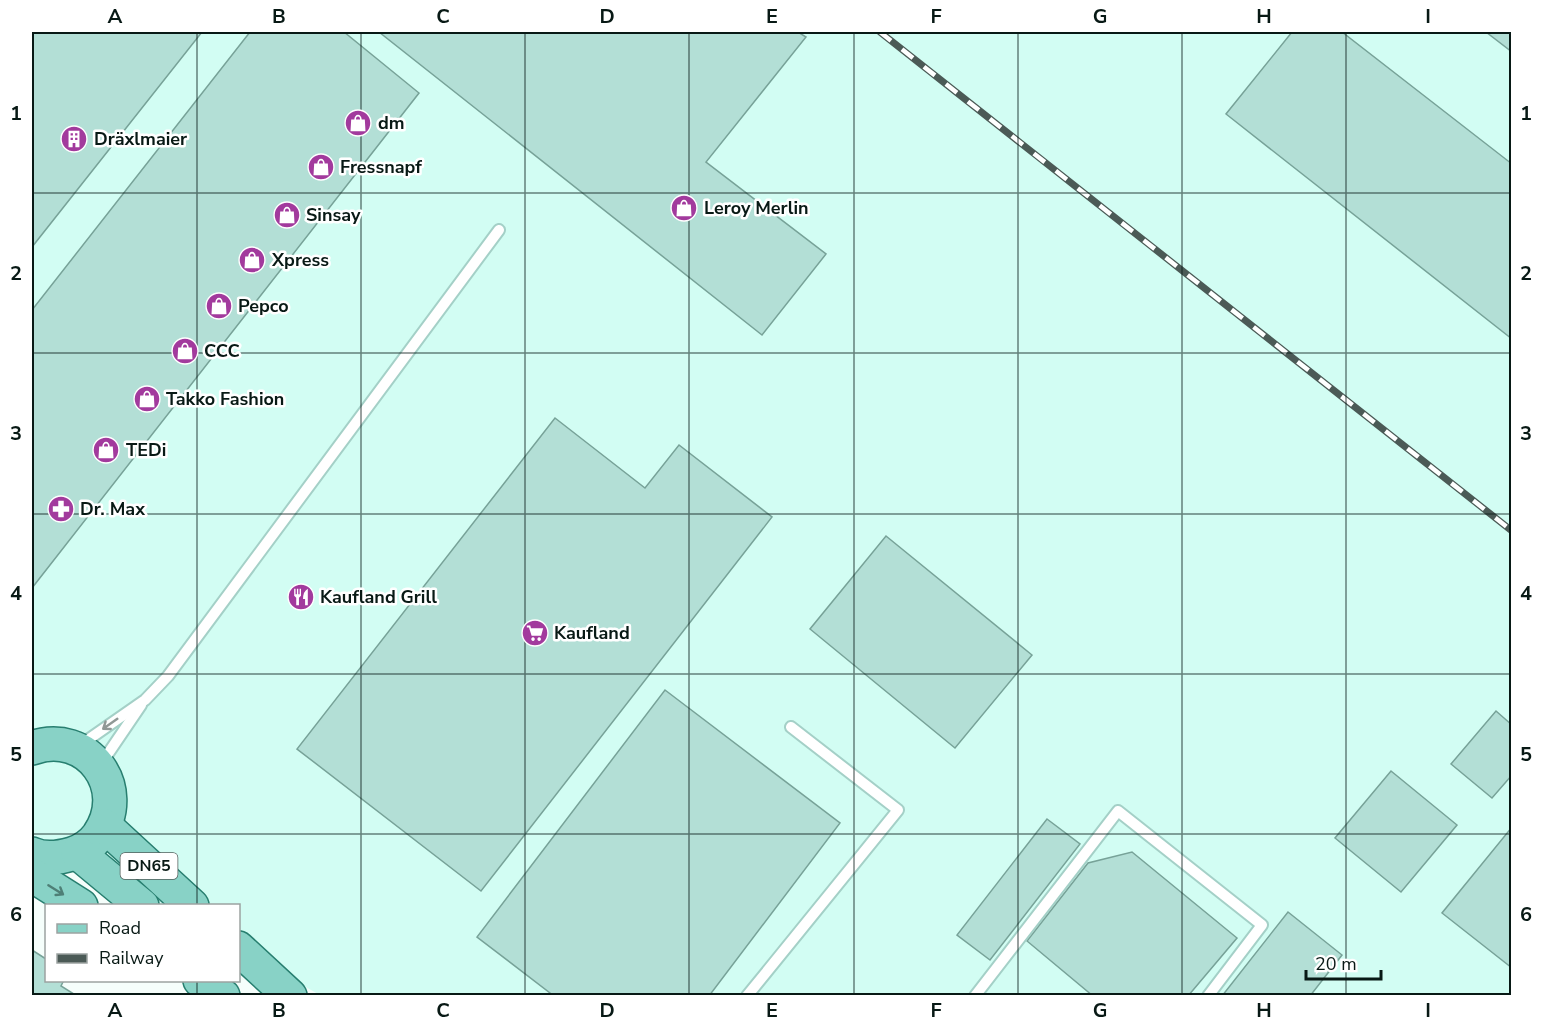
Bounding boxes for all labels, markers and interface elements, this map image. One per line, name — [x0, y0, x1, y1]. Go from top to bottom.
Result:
text: A — [108, 3, 123, 30]
text: B — [272, 3, 286, 30]
text: C — [436, 3, 450, 30]
text: D — [599, 3, 615, 30]
text: E — [766, 3, 778, 30]
text: F — [930, 3, 942, 30]
text: G — [1093, 3, 1107, 30]
text: H — [1256, 3, 1272, 30]
text: I — [1425, 3, 1431, 30]
text: 1 — [10, 100, 22, 127]
text: 1 — [1520, 100, 1532, 127]
shop icon: dm — [343, 108, 373, 138]
place label: dm — [378, 111, 405, 135]
building icon: Dräxlmaier — [59, 124, 89, 154]
place label: Dräxlmaier — [94, 127, 187, 151]
shop icon: Fressnapf — [306, 152, 336, 182]
place label: Fressnapf — [340, 155, 422, 179]
shop icon: Leroy Merlin — [669, 193, 699, 223]
place label: Leroy Merlin — [704, 196, 809, 220]
shop icon: Sinsay — [272, 200, 302, 230]
place label: Sinsay — [306, 203, 361, 227]
shop icon: Xpress — [237, 245, 267, 275]
place label: Xpress — [271, 248, 329, 272]
text: 2 — [10, 260, 22, 287]
text: 2 — [1520, 260, 1532, 287]
shop icon: Pepco — [204, 291, 234, 321]
place label: Pepco — [238, 294, 289, 318]
shop icon: CCC — [170, 336, 200, 366]
place label: CCC — [204, 339, 240, 363]
shop icon: Takko Fashion — [132, 384, 162, 414]
place label: Takko Fashion — [166, 387, 284, 411]
text: 3 — [10, 420, 22, 447]
text: 3 — [1520, 420, 1532, 447]
shop icon: TEDi — [91, 435, 121, 465]
place label: TEDi — [126, 438, 166, 462]
pharmacy icon: Dr. Max — [46, 494, 76, 524]
place label: Dr. Max — [80, 497, 145, 521]
text: 4 — [10, 580, 22, 607]
text: 4 — [1520, 580, 1532, 607]
restaurant icon: Kaufland Grill — [286, 582, 316, 612]
place label: Kaufland Grill — [320, 585, 437, 609]
supermarket icon: Kaufland — [520, 618, 550, 648]
place label: Kaufland — [554, 621, 630, 645]
one-way arrow — [103, 718, 119, 730]
text: 5 — [10, 741, 22, 768]
text: 5 — [1520, 741, 1532, 768]
road number: DN65 — [120, 853, 178, 879]
one-way arrow — [47, 884, 64, 896]
text: 6 — [10, 901, 22, 928]
text: 6 — [1520, 901, 1532, 928]
legend — [45, 904, 240, 982]
text: Road — [99, 916, 141, 940]
scale bar — [1306, 943, 1381, 981]
text: Railway — [99, 946, 164, 970]
text: 20 m — [1315, 952, 1357, 976]
text: A — [108, 997, 123, 1024]
text: B — [272, 997, 286, 1024]
text: C — [436, 997, 450, 1024]
text: D — [599, 997, 615, 1024]
text: E — [766, 997, 778, 1024]
text: F — [930, 997, 942, 1024]
text: G — [1093, 997, 1107, 1024]
text: H — [1256, 997, 1272, 1024]
text: I — [1425, 997, 1431, 1024]

